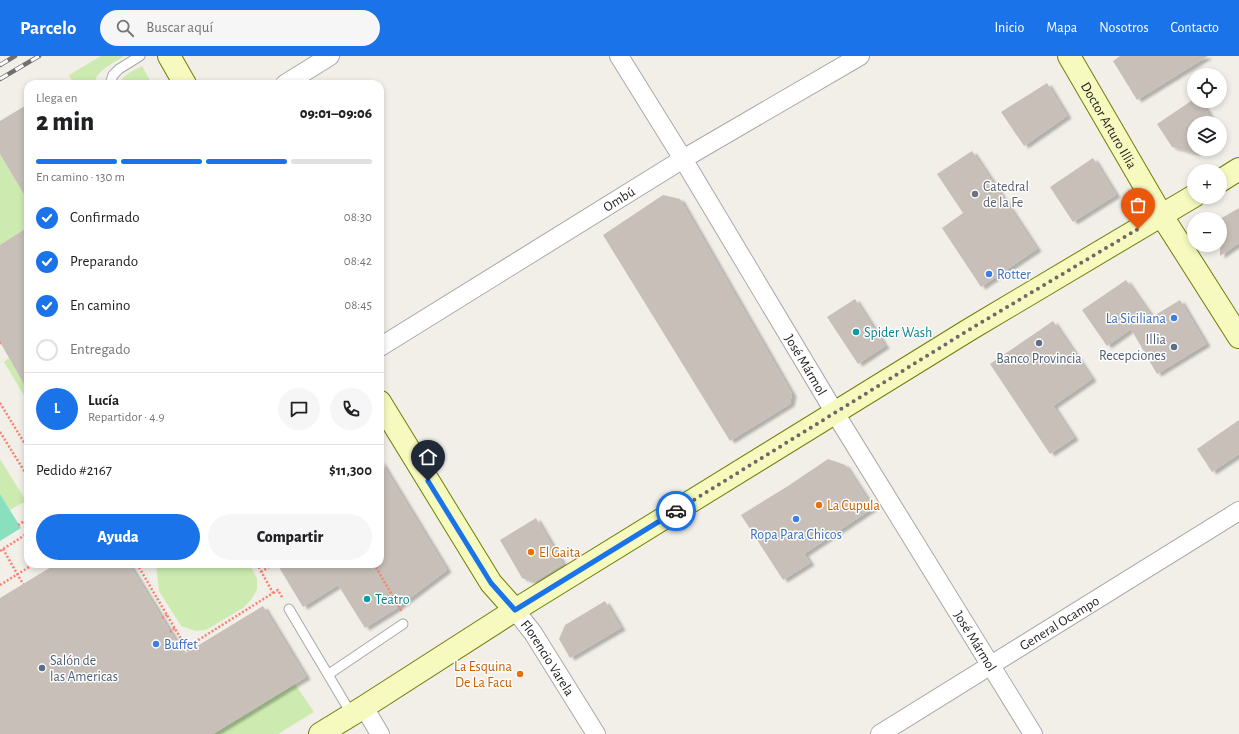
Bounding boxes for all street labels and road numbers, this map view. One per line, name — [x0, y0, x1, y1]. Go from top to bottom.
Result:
street label: Doctor Arturo Illia — [1078, 80, 1139, 172]
street label: Ombú — [601, 185, 638, 215]
street label: José Mármol — [782, 332, 829, 398]
street label: General Ocampo — [1018, 594, 1102, 653]
street label: José Mármol — [951, 609, 999, 674]
street label: Florencio Varela — [518, 618, 577, 699]

